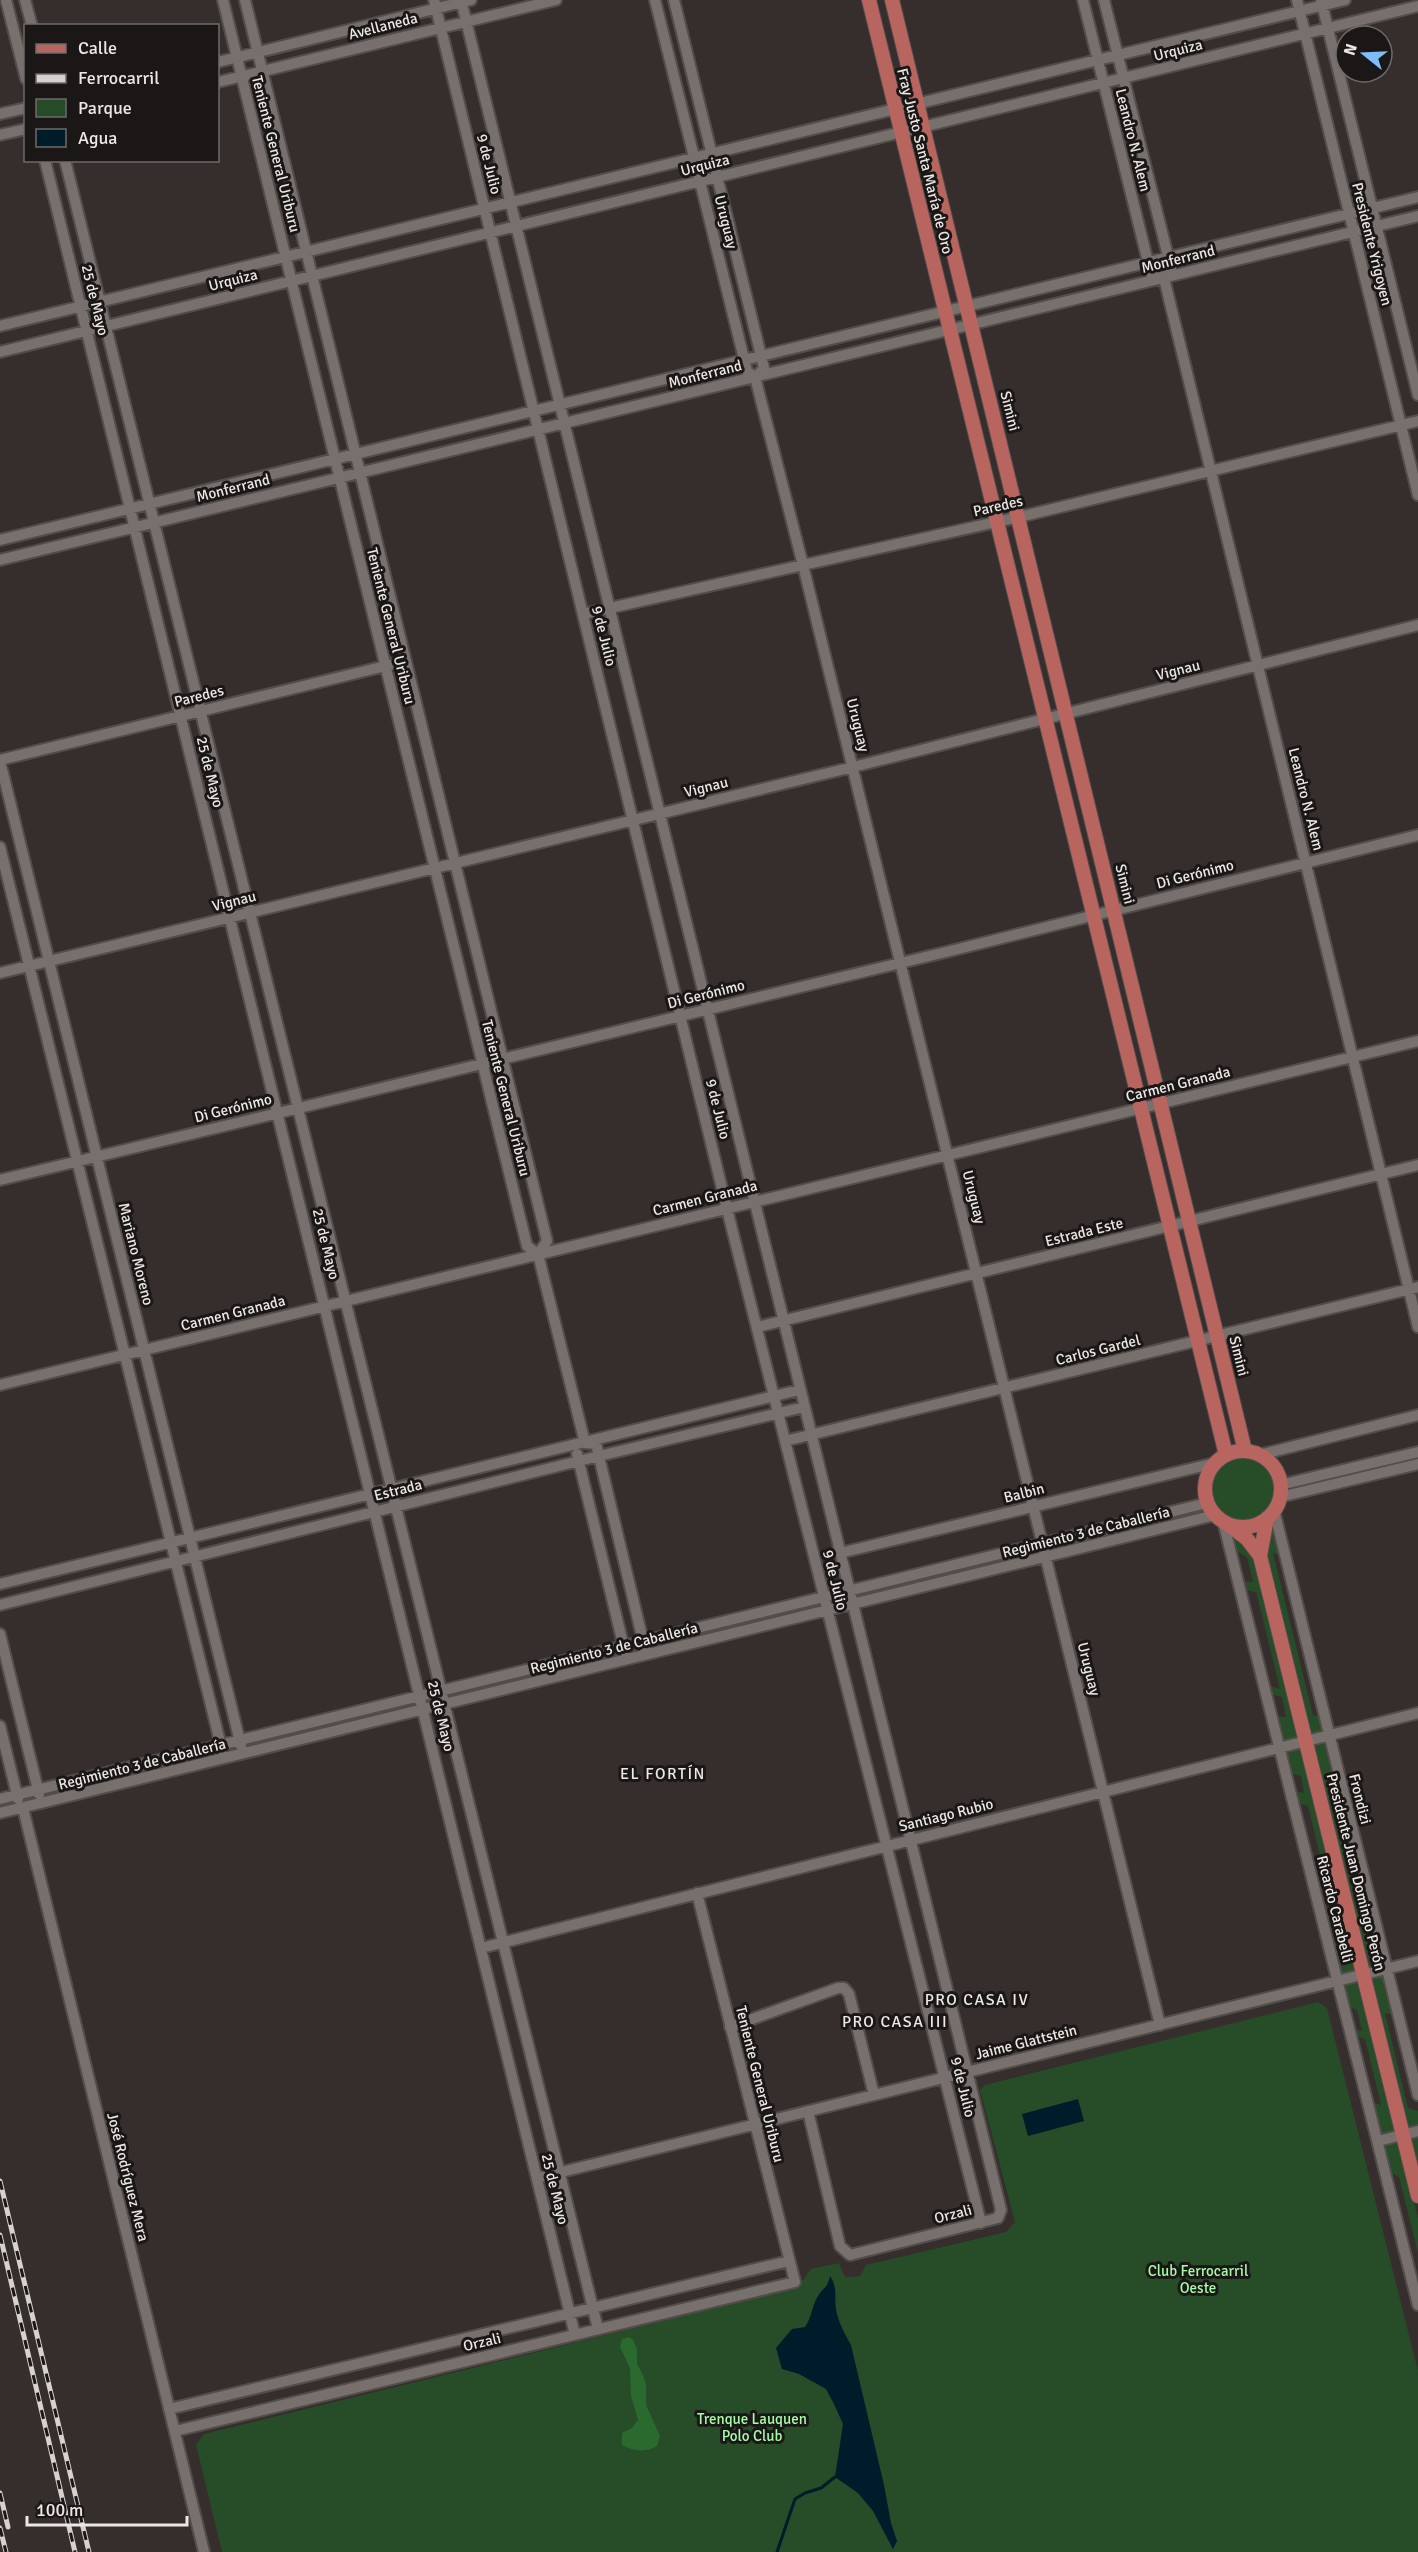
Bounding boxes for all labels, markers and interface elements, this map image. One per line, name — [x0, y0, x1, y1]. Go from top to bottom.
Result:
street label: Avellaneda — [347, 9, 419, 43]
legend — [24, 24, 219, 162]
north arrow — [1334, 24, 1394, 84]
street label: Urquiza — [1152, 35, 1204, 65]
text: Calle — [78, 37, 117, 59]
text: N — [1339, 41, 1362, 58]
street label: Fray Justo Santa María de Oro — [893, 66, 957, 256]
text: Ferrocarril — [78, 67, 159, 89]
street label: Teniente General Uriburu — [248, 74, 304, 234]
street label: Leandro N. Alem — [1112, 87, 1154, 193]
text: Parque — [78, 97, 132, 119]
text: Agua — [78, 127, 117, 149]
street label: 9 de Julio — [473, 132, 505, 196]
street label: Urquiza — [679, 150, 731, 180]
street label: Presidente Yrigoyen — [1348, 181, 1396, 307]
street label: Uruguay — [711, 193, 741, 251]
street label: Monferrand — [1139, 241, 1217, 277]
street label: 25 de Mayo — [78, 263, 113, 338]
street label: Urquiza — [207, 265, 259, 295]
street label: Monferrand — [666, 356, 744, 392]
street label: Simini — [996, 389, 1024, 433]
street label: Monferrand — [194, 470, 272, 506]
street label: Paredes — [971, 491, 1025, 520]
street label: Teniente General Uriburu — [363, 546, 419, 706]
street label: 9 de Julio — [588, 604, 620, 668]
street label: Vignau — [1154, 656, 1202, 684]
street label: Paredes — [172, 681, 226, 711]
street label: Uruguay — [843, 696, 873, 754]
street label: 25 de Mayo — [193, 735, 228, 810]
street label: Leandro N. Alem — [1285, 746, 1327, 852]
street label: Vignau — [682, 773, 730, 801]
street label: Di Gerónimo — [1154, 856, 1236, 892]
street label: Simini — [1111, 862, 1139, 906]
street label: Vignau — [210, 887, 258, 915]
street label: Di Gerónimo — [665, 976, 747, 1012]
street label: Teniente General Uriburu — [478, 1018, 534, 1178]
street label: Carmen Granada — [1124, 1062, 1232, 1106]
street label: 9 de Julio — [702, 1077, 734, 1141]
street label: Di Gerónimo — [192, 1090, 274, 1126]
street label: Uruguay — [959, 1168, 989, 1226]
street label: Carmen Granada — [651, 1176, 759, 1220]
street label: Mariano Moreno — [115, 1201, 157, 1307]
street label: 25 de Mayo — [309, 1207, 344, 1282]
street label: Estrada Este — [1043, 1214, 1125, 1250]
street label: Carmen Granada — [179, 1291, 287, 1335]
street label: Carlos Gardel — [1054, 1331, 1142, 1369]
street label: Simini — [1225, 1334, 1253, 1378]
street label: Estrada — [372, 1475, 424, 1505]
street label: Balbin — [1002, 1479, 1046, 1507]
street label: Regimiento 3 de Caballería — [1000, 1502, 1172, 1562]
street label: 9 de Julio — [819, 1548, 851, 1612]
street label: Regimiento 3 de Caballería — [528, 1618, 700, 1678]
street label: Uruguay — [1074, 1640, 1104, 1698]
street label: 25 de Mayo — [424, 1679, 459, 1754]
street label: Regimiento 3 de Caballería — [56, 1734, 228, 1794]
district label: EL FORTÍN — [620, 1764, 706, 1784]
street label: Presidente Juan Domingo Perón — [1323, 1771, 1389, 1973]
street label: Frondizi — [1345, 1772, 1375, 1826]
street label: Santiago Rubio — [897, 1795, 995, 1835]
street label: Ricardo Carabelli — [1313, 1854, 1357, 1964]
district label: PRO CASA IV — [925, 1990, 1029, 2010]
street label: Teniente General Uriburu — [732, 2004, 788, 2164]
district label: PRO CASA III — [842, 2012, 948, 2032]
street label: Jaime Glattstein — [973, 2021, 1079, 2063]
street label: 9 de Julio — [947, 2055, 979, 2119]
street label: José Rodríguez Mera — [103, 2111, 153, 2243]
street label: 25 de Mayo — [538, 2152, 573, 2227]
street label: Orzali — [932, 2201, 974, 2227]
park label: Club Ferrocarril Oeste — [1148, 2262, 1248, 2297]
street label: Orzali — [461, 2329, 503, 2355]
park label: Trenque Lauquen Polo Club — [697, 2410, 807, 2445]
scale bar — [27, 2489, 188, 2527]
text: 100 m — [36, 2499, 83, 2521]

